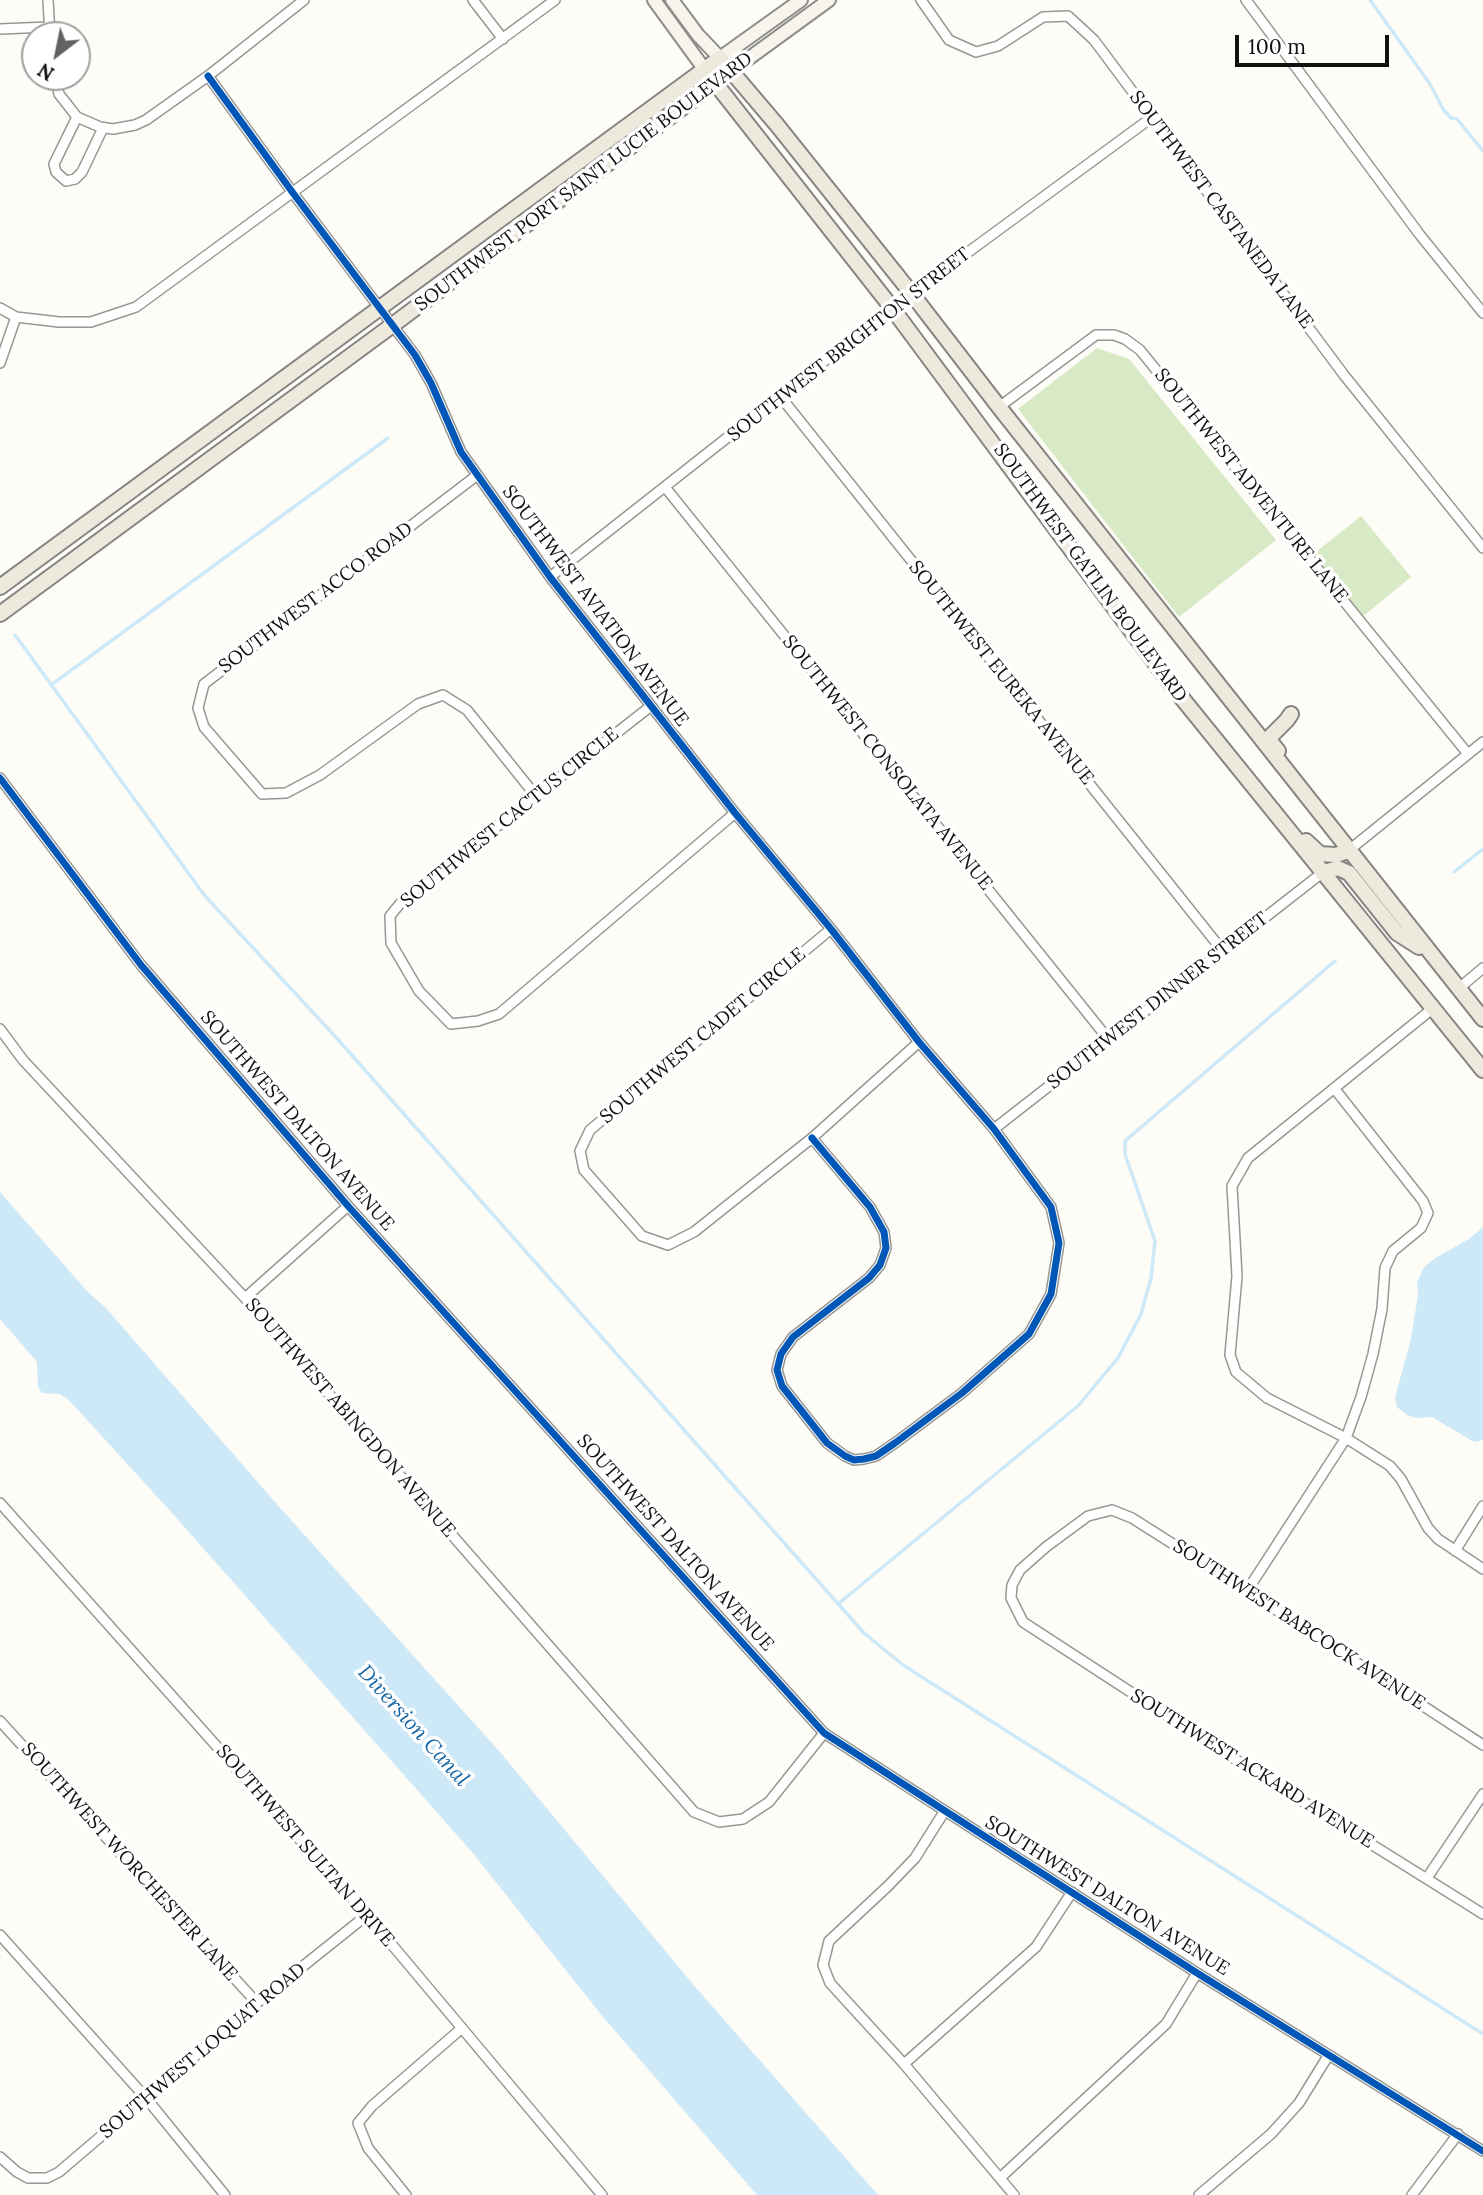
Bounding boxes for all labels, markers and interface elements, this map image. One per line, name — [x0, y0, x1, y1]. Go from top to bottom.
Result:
north arrow — [21, 21, 91, 91]
scale bar — [1238, 21, 1392, 65]
text: 100 m — [1248, 33, 1306, 60]
street label: SOUTHWEST PORT SAINT LUCIE BOULEVARD — [411, 47, 757, 317]
text: N — [33, 58, 59, 86]
street label: SOUTHWEST CASTANEDA LANE — [1124, 87, 1318, 333]
street label: SOUTHWEST BRIGHTON STREET — [723, 243, 975, 447]
street label: SOUTHWEST ADVENTURE LANE — [1149, 364, 1353, 608]
street label: SOUTHWEST GATLIN BOULEVARD — [988, 439, 1192, 707]
street label: SOUTHWEST AVIATION AVENUE — [497, 481, 693, 731]
street label: SOUTHWEST ACCO ROAD — [215, 518, 417, 678]
street label: SOUTHWEST EUREKA AVENUE — [904, 556, 1098, 790]
street label: SOUTHWEST CONSOLATA AVENUE — [777, 631, 997, 895]
street label: SOUTHWEST CACTUS CIRCLE — [396, 723, 624, 913]
street label: SOUTHWEST DINNER STREET — [1043, 908, 1273, 1094]
street label: SOUTHWEST CADET CIRCLE — [596, 943, 810, 1129]
street label: SOUTHWEST DALTON AVENUE — [195, 1006, 399, 1236]
street label: SOUTHWEST ABINGDON AVENUE — [240, 1294, 460, 1542]
street label: SOUTHWEST DALTON AVENUE — [572, 1430, 778, 1656]
street label: SOUTHWEST BABCOCK AVENUE — [1169, 1535, 1429, 1715]
water label: Diversion Canal — [352, 1660, 474, 1792]
street label: SOUTHWEST ACKARD AVENUE — [1126, 1684, 1378, 1854]
street label: SOUTHWEST WORCHESTER LANE — [16, 1738, 242, 1986]
street label: SOUTHWEST SULTAN DRIVE — [211, 1740, 399, 1952]
street label: SOUTHWEST DALTON AVENUE — [981, 1811, 1233, 1981]
street label: SOUTHWEST LOQUAT ROAD — [95, 1958, 311, 2144]

